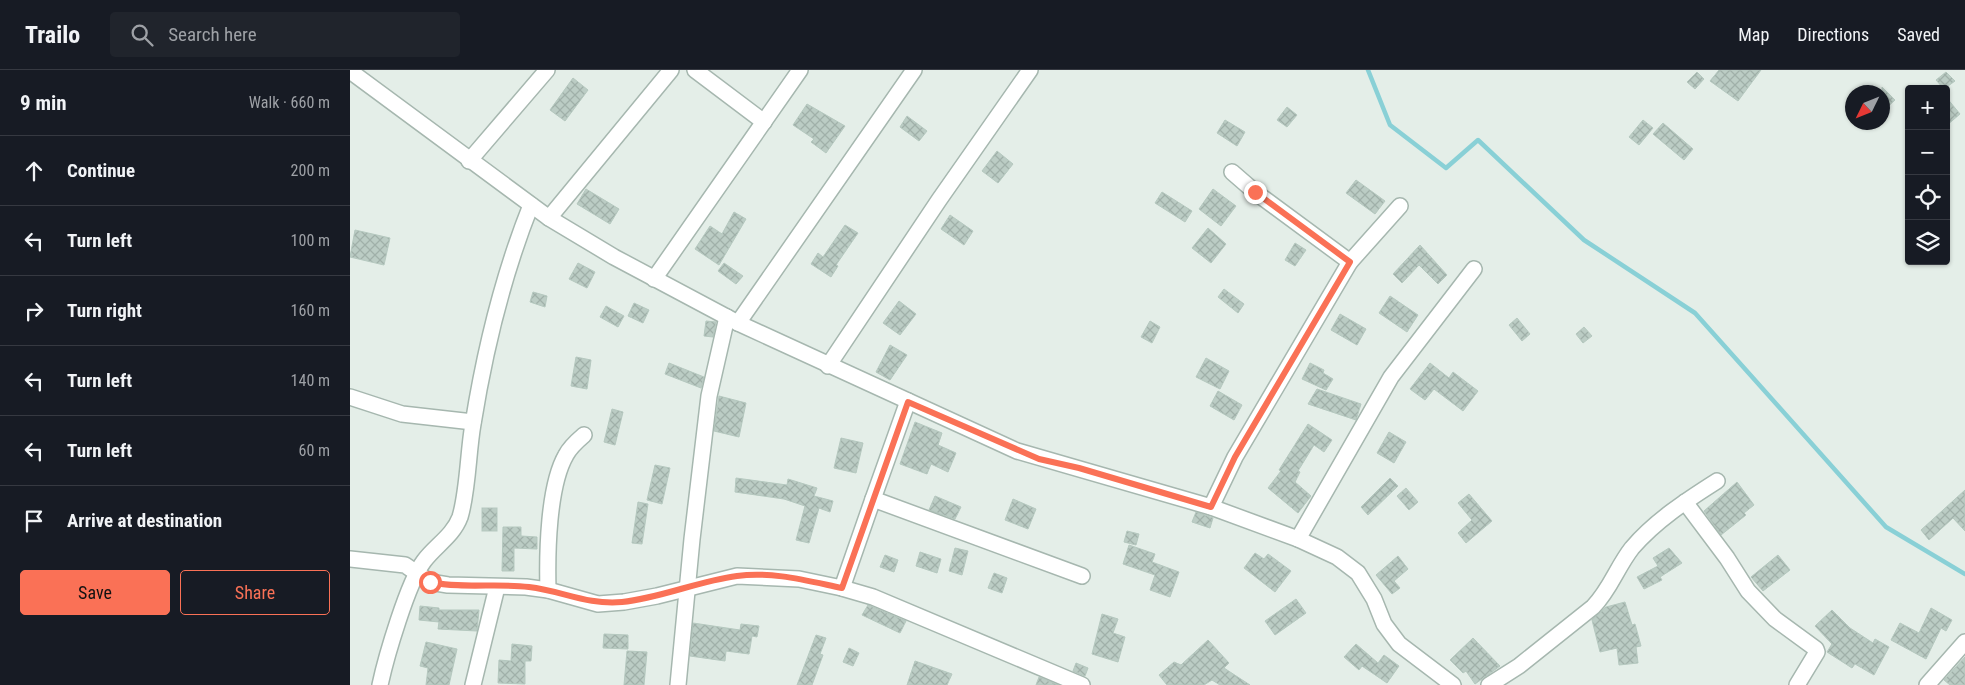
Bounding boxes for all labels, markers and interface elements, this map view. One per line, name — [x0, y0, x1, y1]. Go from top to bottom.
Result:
search box — [110, 12, 460, 57]
text: Trailo — [25, 21, 80, 49]
icon: search — [128, 21, 156, 49]
text: Search here — [168, 23, 257, 46]
text: Map — [1738, 24, 1769, 45]
text: Directions — [1797, 24, 1869, 45]
text: Saved — [1897, 24, 1940, 45]
north arrow — [1845, 85, 1890, 130]
map controls — [1905, 85, 1950, 265]
button: + — [1905, 85, 1950, 130]
text: 9 min — [20, 91, 67, 115]
text: Walk · 660 m — [249, 93, 330, 112]
button: − — [1905, 130, 1950, 175]
icon: ahead — [20, 157, 48, 185]
text: Continue — [67, 159, 135, 182]
text: 200 m — [291, 161, 330, 180]
button: locate — [1905, 175, 1950, 220]
route end — [1244, 181, 1267, 204]
button: layers — [1905, 220, 1950, 265]
icon: left — [20, 227, 48, 255]
text: Turn left — [67, 229, 132, 252]
text: 100 m — [291, 231, 330, 250]
icon: right — [20, 297, 48, 325]
text: Turn right — [67, 299, 142, 322]
text: 160 m — [291, 301, 330, 320]
icon: left — [20, 367, 48, 395]
text: Turn left — [67, 369, 132, 392]
text: 140 m — [291, 371, 330, 390]
icon: left — [20, 437, 48, 465]
text: Turn left — [67, 439, 132, 462]
text: 60 m — [298, 441, 330, 460]
icon: arrive — [20, 507, 48, 535]
text: Arrive at destination — [67, 509, 222, 532]
button: Save — [20, 570, 170, 615]
button: Share — [180, 570, 330, 615]
route start — [419, 571, 442, 594]

